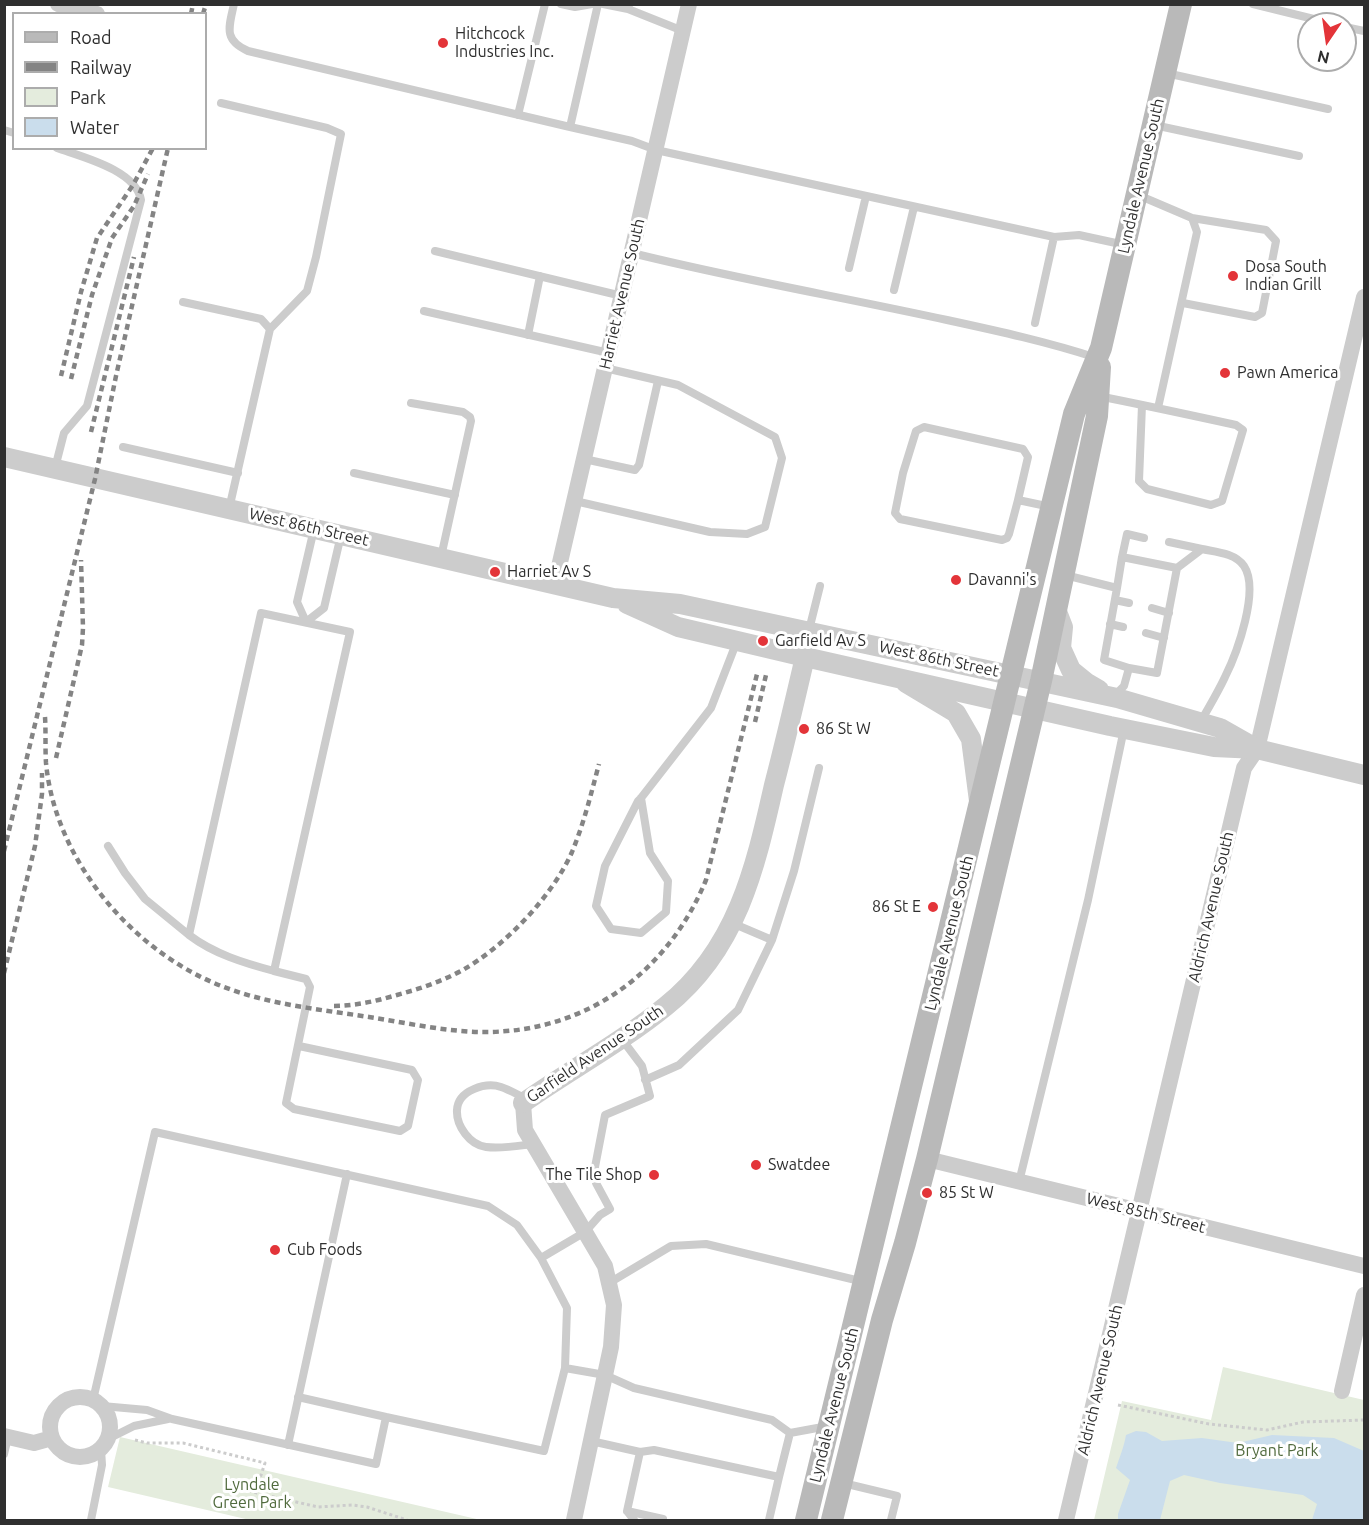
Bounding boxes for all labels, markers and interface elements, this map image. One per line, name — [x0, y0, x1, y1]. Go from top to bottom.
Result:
legend — [12, 12, 207, 150]
north arrow — [1297, 12, 1357, 72]
place label: Hitchcock Industries Inc. — [455, 24, 554, 62]
text: Road — [70, 27, 112, 47]
marker: Hitchcock Industries Inc. — [436, 36, 450, 50]
text: N — [1316, 47, 1331, 68]
text: Railway — [70, 57, 131, 77]
text: Park — [70, 87, 106, 107]
street label: Lyndale Avenue South — [1114, 96, 1168, 256]
text: Water — [70, 117, 119, 137]
street label: Harriet Avenue South — [595, 217, 649, 371]
place label: Dosa South Indian Grill — [1245, 257, 1327, 295]
marker: Dosa South Indian Grill — [1226, 269, 1240, 283]
place label: Pawn America — [1237, 363, 1338, 383]
marker: Pawn America — [1218, 366, 1232, 380]
street label: West 86th Street — [247, 504, 371, 550]
place label: Harriet Av S — [507, 562, 591, 582]
marker: Harriet Av S — [488, 565, 502, 579]
place label: Davanni's — [968, 570, 1036, 590]
marker: Davanni's — [949, 573, 963, 587]
place label: Garfield Av S — [775, 631, 866, 651]
marker: Garfield Av S — [756, 634, 770, 648]
street label: West 86th Street — [877, 637, 1001, 681]
place label: 86 St W — [816, 719, 871, 739]
marker: 86 St W — [797, 722, 811, 736]
street label: Aldrich Avenue South — [1184, 830, 1238, 984]
street label: Lyndale Avenue South — [920, 854, 978, 1012]
place label: 86 St E — [872, 897, 921, 917]
marker: 86 St E — [926, 900, 940, 914]
street label: Garfield Avenue South — [523, 1001, 667, 1107]
place label: Swatdee — [768, 1155, 830, 1175]
marker: Swatdee — [749, 1158, 763, 1172]
place label: The Tile Shop — [545, 1165, 642, 1185]
marker: The Tile Shop — [647, 1168, 661, 1182]
place label: 85 St W — [939, 1183, 994, 1203]
marker: 85 St W — [920, 1186, 934, 1200]
street label: West 85th Street — [1084, 1189, 1208, 1237]
place label: Cub Foods — [287, 1240, 362, 1260]
marker: Cub Foods — [268, 1243, 282, 1257]
street label: Aldrich Avenue South — [1073, 1303, 1127, 1457]
street label: Lyndale Avenue South — [805, 1326, 863, 1484]
park label: Bryant Park — [1235, 1441, 1319, 1461]
park label: Lyndale Green Park — [213, 1475, 291, 1513]

